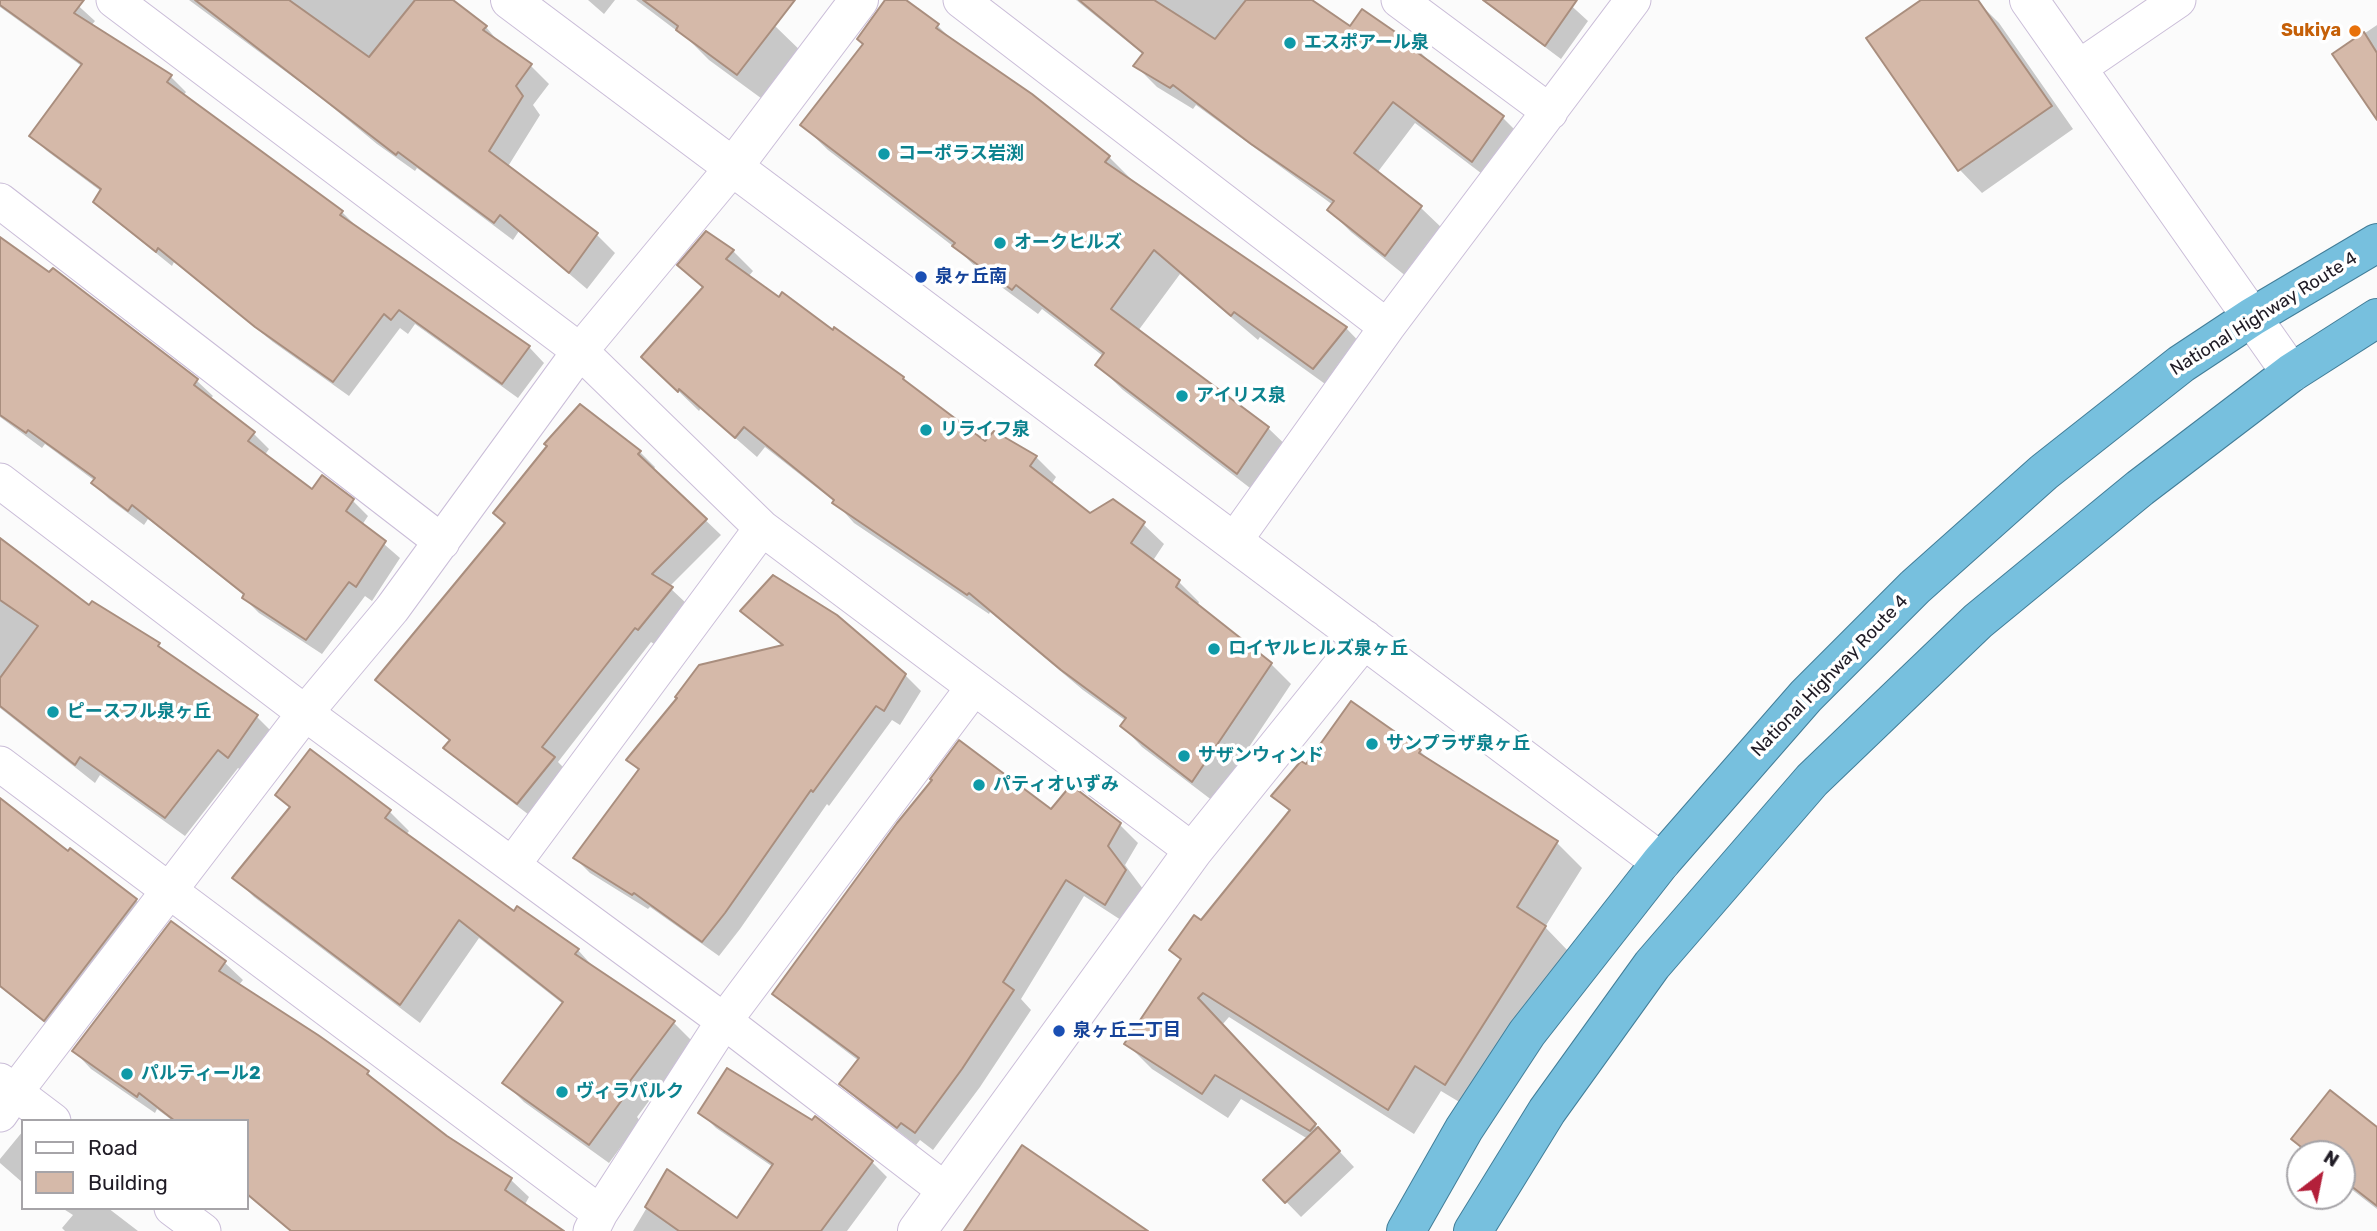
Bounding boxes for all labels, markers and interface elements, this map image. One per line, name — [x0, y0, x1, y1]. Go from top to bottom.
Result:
place label: Sukiya — [2281, 20, 2341, 42]
marker: Sukiya — [2347, 23, 2363, 39]
place label: エスポアール泉 — [1304, 32, 1429, 54]
marker: エスポアール泉 — [1282, 35, 1298, 51]
place label: コーポラス岩渕 — [898, 143, 1024, 165]
marker: コーポラス岩渕 — [876, 146, 892, 162]
place label: オークヒルズ — [1014, 232, 1122, 254]
marker: オークヒルズ — [992, 235, 1008, 251]
street label: National Highway Route 4 — [2167, 248, 2361, 380]
place label: 泉ヶ丘南 — [935, 266, 1007, 288]
marker: 泉ヶ丘南 — [913, 269, 929, 285]
place label: アイリス泉 — [1196, 385, 1286, 407]
marker: アイリス泉 — [1174, 388, 1190, 404]
place label: リライフ泉 — [940, 419, 1030, 441]
marker: リライフ泉 — [918, 422, 934, 438]
street label: National Highway Route 4 — [1747, 591, 1913, 761]
place label: ロイヤルヒルズ泉ヶ丘 — [1228, 638, 1408, 660]
marker: ロイヤルヒルズ泉ヶ丘 — [1206, 641, 1222, 657]
place label: ピースフル泉ヶ丘 — [67, 701, 211, 723]
marker: ピースフル泉ヶ丘 — [45, 704, 61, 720]
place label: サンプラザ泉ヶ丘 — [1386, 733, 1530, 755]
marker: サンプラザ泉ヶ丘 — [1364, 736, 1380, 752]
place label: サザンウィンド — [1198, 745, 1324, 767]
marker: サザンウィンド — [1176, 748, 1192, 764]
place label: パティオいずみ — [993, 774, 1119, 796]
marker: パティオいずみ — [971, 777, 987, 793]
place label: 泉ヶ丘二丁目 — [1073, 1020, 1181, 1042]
marker: 泉ヶ丘二丁目 — [1051, 1023, 1067, 1039]
place label: パルティール2 — [141, 1063, 261, 1085]
marker: パルティール2 — [119, 1066, 135, 1082]
place label: ヴィラパルク — [576, 1081, 684, 1103]
marker: ヴィラパルク — [554, 1084, 570, 1100]
legend — [21, 1119, 248, 1210]
text: Road — [88, 1135, 138, 1160]
north arrow — [2286, 1140, 2356, 1210]
text: N — [2319, 1145, 2343, 1172]
text: Building — [88, 1170, 168, 1195]

